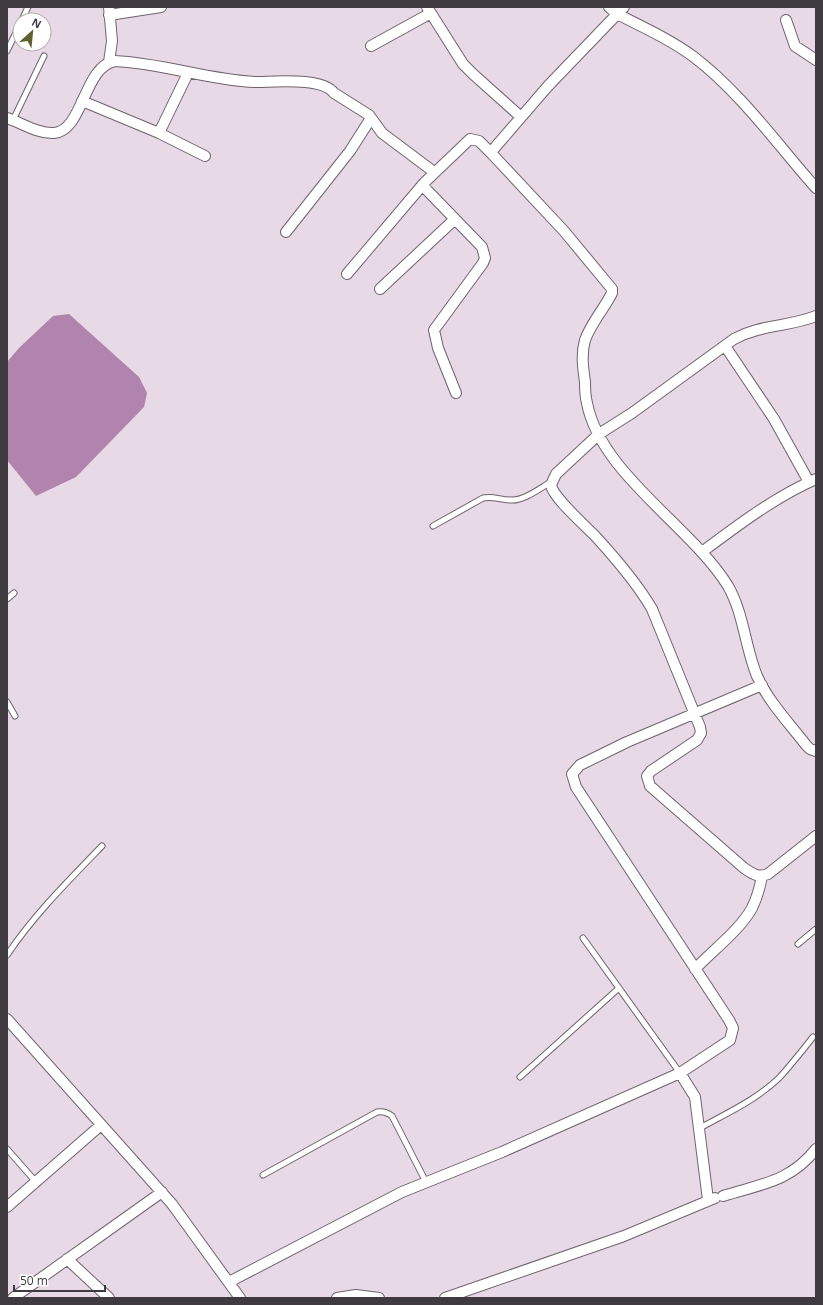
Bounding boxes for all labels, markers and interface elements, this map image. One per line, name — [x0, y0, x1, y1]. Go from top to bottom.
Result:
north arrow — [12, 12, 52, 52]
text: N — [29, 14, 44, 31]
scale bar — [14, 1267, 105, 1293]
text: 50 m — [20, 1272, 48, 1289]

